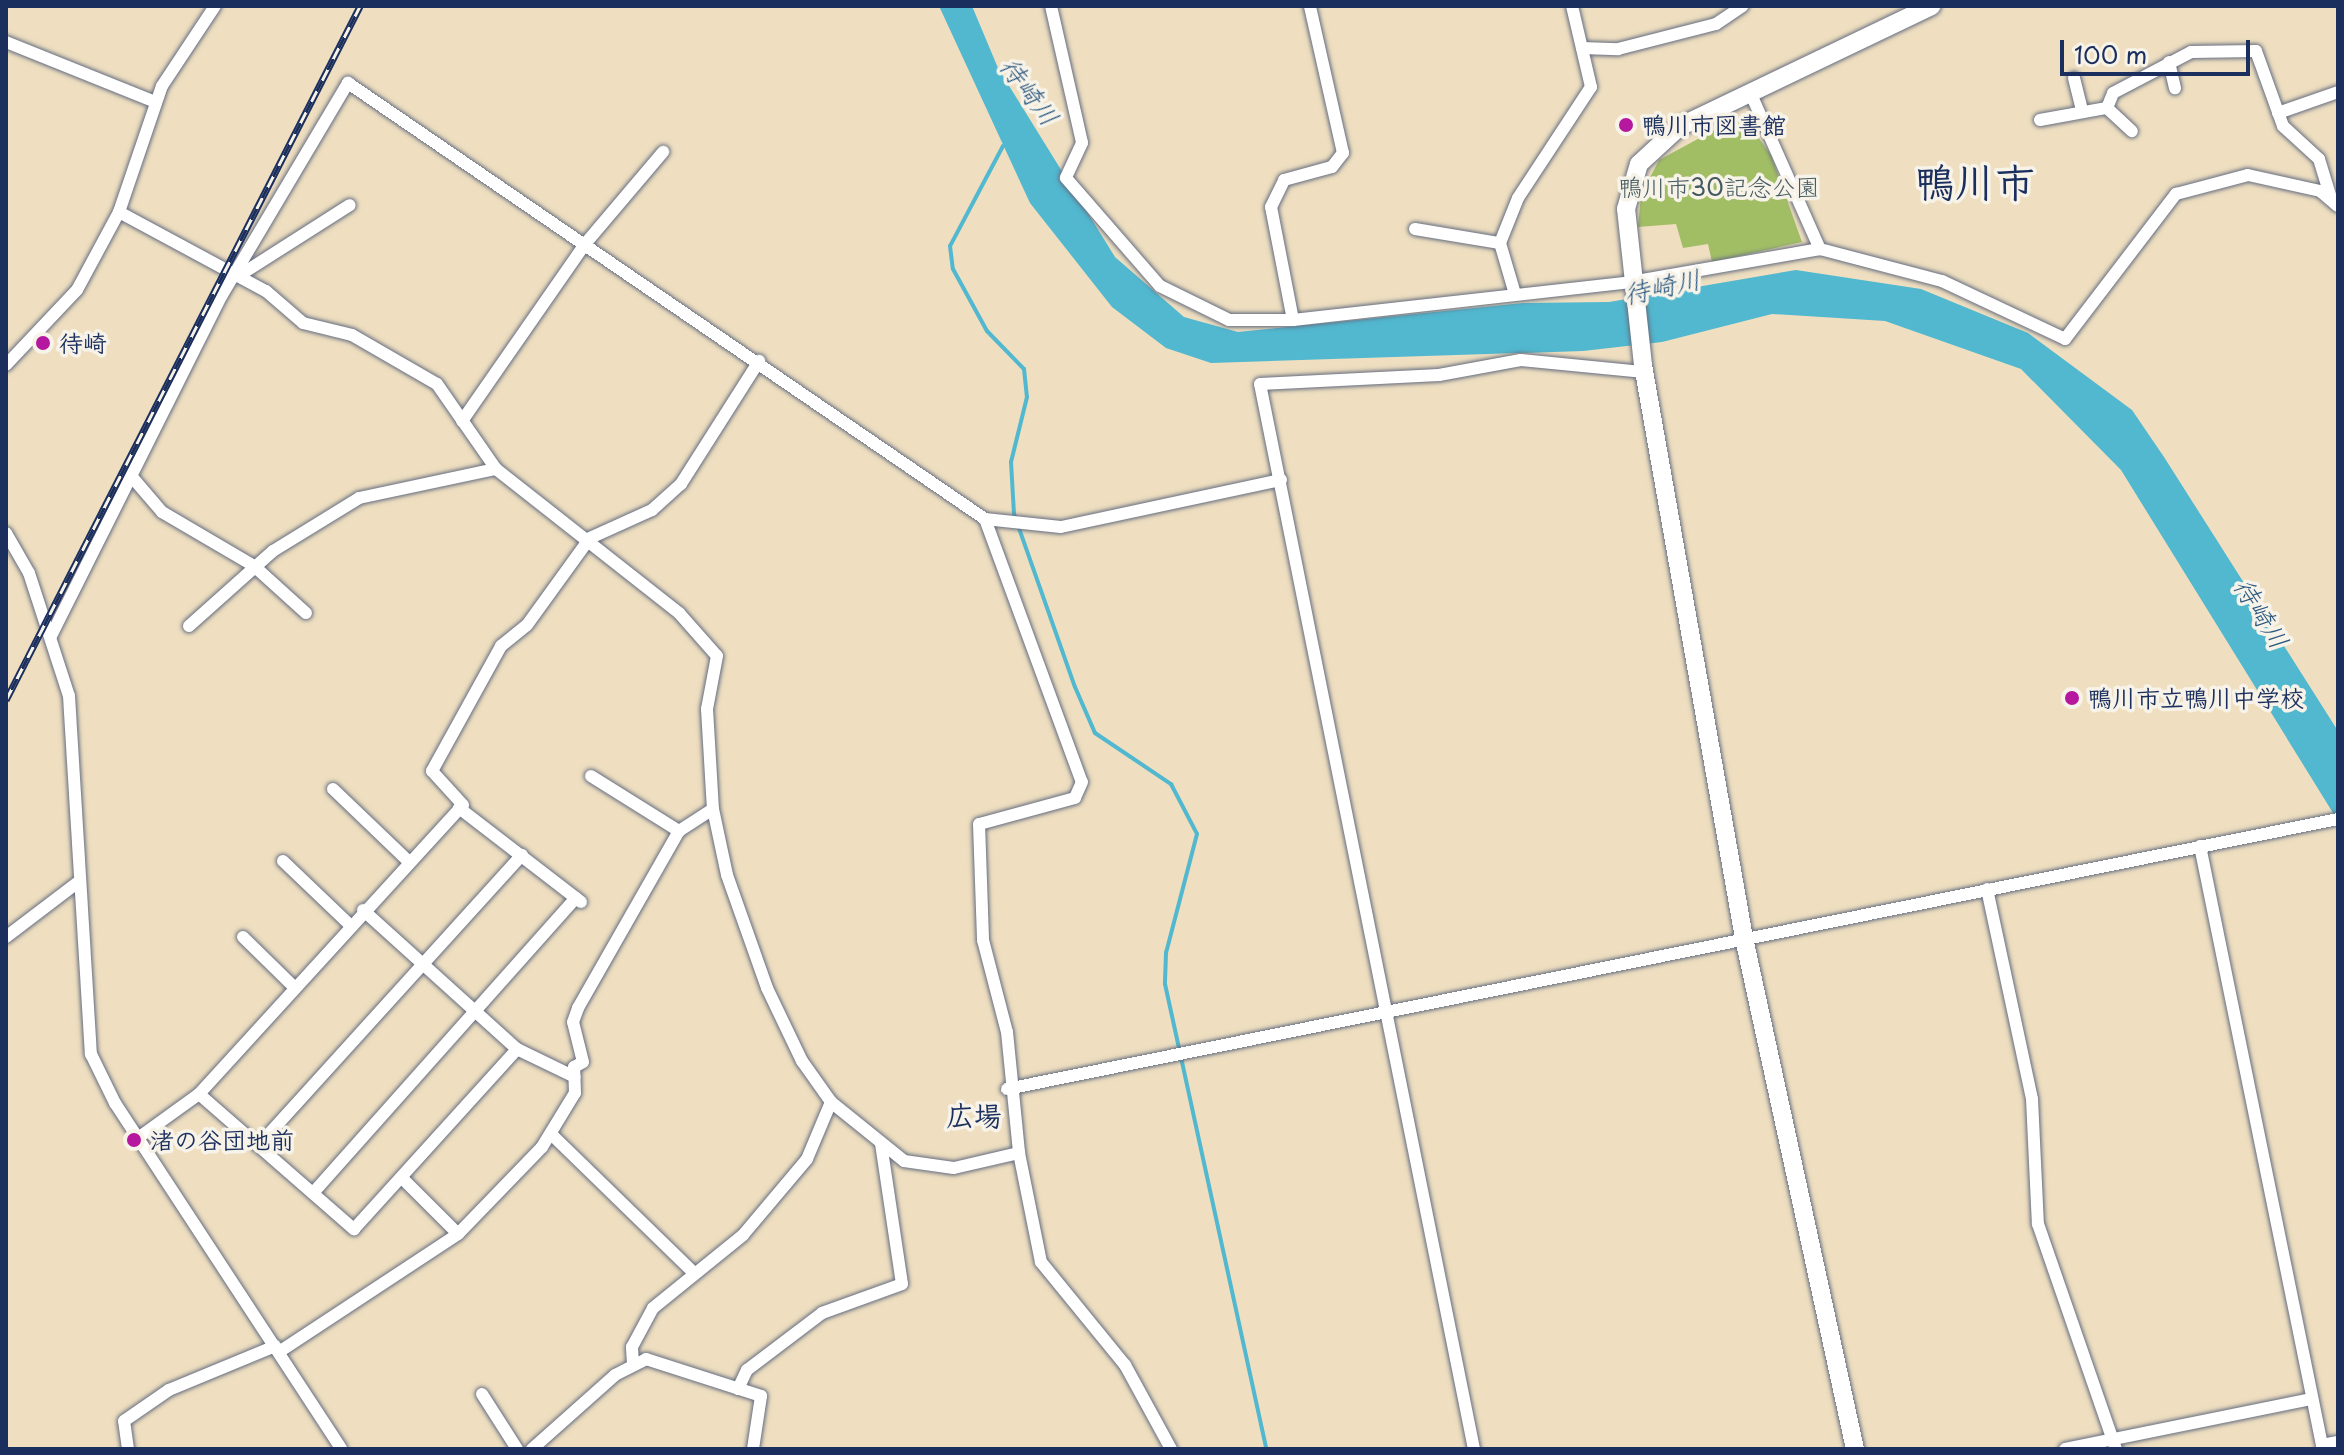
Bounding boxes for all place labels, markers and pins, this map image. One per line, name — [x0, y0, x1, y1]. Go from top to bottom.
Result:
place label: 鴨川市図書館 — [1642, 111, 1786, 139]
marker: 鴨川市図書館 — [1617, 116, 1635, 134]
place label: 待崎 — [59, 329, 107, 357]
marker: 待崎 — [34, 334, 52, 352]
place label: 鴨川市立鴨川中学校 — [2088, 684, 2304, 712]
marker: 鴨川市立鴨川中学校 — [2063, 689, 2081, 707]
place label: 渚の谷団地前 — [150, 1126, 294, 1154]
marker: 渚の谷団地前 — [125, 1131, 143, 1149]

